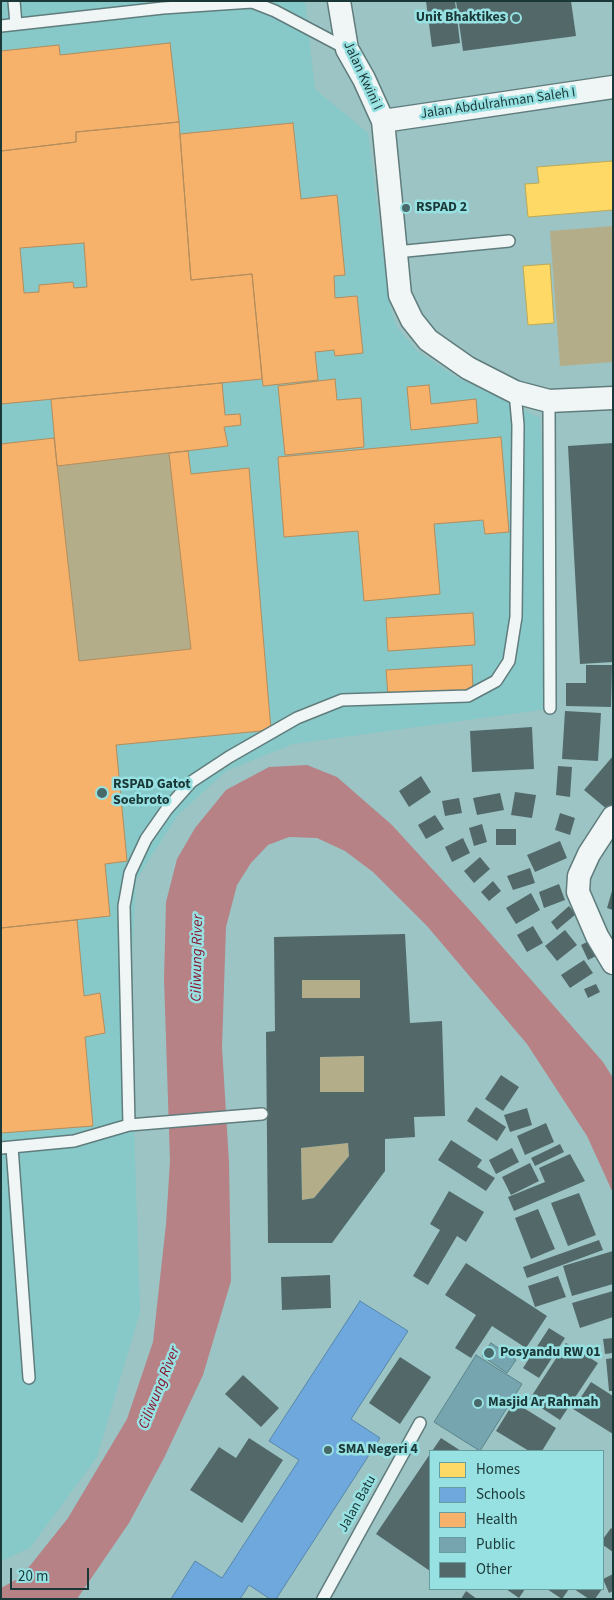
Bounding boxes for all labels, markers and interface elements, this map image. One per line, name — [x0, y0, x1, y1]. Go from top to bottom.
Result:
place label: Unit Bhaktikes — [416, 10, 506, 26]
marker: Unit Bhaktikes — [510, 12, 522, 24]
street label: Jalan Kwini I — [339, 39, 385, 113]
street label: Jalan Abdulrahman Saleh I — [419, 85, 577, 123]
place label: RSPAD 2 — [416, 200, 467, 216]
marker: RSPAD 2 — [400, 202, 412, 214]
place label: RSPAD Gatot Soebroto — [113, 777, 191, 810]
marker: RSPAD Gatot Soebroto — [95, 786, 109, 800]
water label: Ciliwung River — [188, 914, 208, 1002]
water label: Ciliwung River — [135, 1344, 185, 1432]
place label: Posyandu RW 01 — [500, 1345, 601, 1361]
marker: Posyandu RW 01 — [482, 1346, 496, 1360]
place label: Masjid Ar Rahmah — [488, 1395, 598, 1411]
marker: Masjid Ar Rahmah — [472, 1397, 484, 1409]
place label: SMA Negeri 4 — [338, 1442, 418, 1458]
marker: SMA Negeri 4 — [322, 1444, 334, 1456]
legend — [429, 1450, 604, 1590]
text: Homes — [476, 1459, 520, 1480]
street label: Jalan Batu — [336, 1473, 380, 1535]
text: Schools — [476, 1484, 525, 1505]
text: Health — [476, 1509, 518, 1530]
text: Public — [476, 1534, 515, 1555]
scale bar — [12, 1558, 91, 1590]
text: Other — [476, 1559, 512, 1580]
text: 20 m — [18, 1566, 48, 1587]

